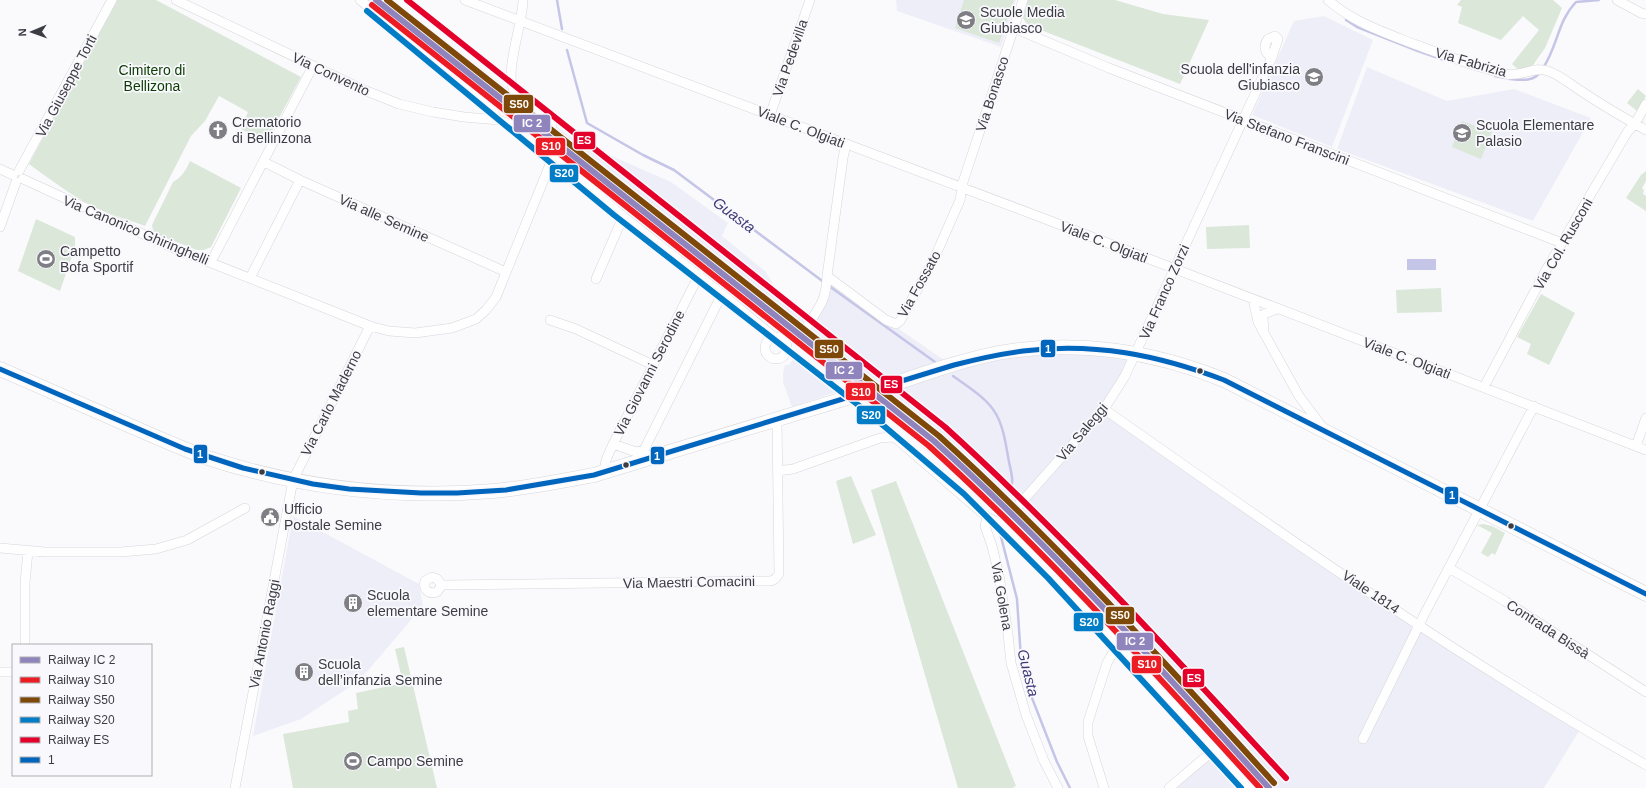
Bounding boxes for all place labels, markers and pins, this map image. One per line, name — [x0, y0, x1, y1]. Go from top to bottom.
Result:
place label: Scuole Media Giubiasco — [980, 4, 1065, 36]
school or university icon: Scuole Media Giubiasco — [955, 9, 977, 31]
place label: Scuola dell'infanzia Giubiasco — [1181, 61, 1300, 93]
school or university icon: Scuola dell'infanzia Giubiasco — [1303, 66, 1325, 88]
place label: Crematorio di Bellinzona — [232, 114, 312, 146]
place label: Scuola Elementare Palasio — [1476, 117, 1595, 149]
church icon: Crematorio di Bellinzona — [207, 119, 229, 141]
school or university icon: Scuola Elementare Palasio — [1451, 122, 1473, 144]
place label: Campetto Bofa Sportif — [60, 243, 133, 275]
sports icon: Campetto Bofa Sportif — [35, 248, 57, 270]
unlabelled marker — [1195, 366, 1205, 376]
unlabelled marker — [621, 460, 631, 470]
unlabelled marker — [257, 467, 267, 477]
place label: Ufficio Postale Semine — [284, 501, 382, 533]
public building icon: Ufficio Postale Semine — [259, 506, 281, 528]
unlabelled marker — [1506, 521, 1516, 531]
place label: Scuola elementare Semine — [367, 587, 489, 619]
building icon: Scuola elementare Semine — [342, 592, 364, 614]
place label: Scuola dell’infanzia Semine — [318, 656, 443, 688]
building icon: Scuola dell’infanzia Semine — [293, 661, 315, 683]
sports icon: Campo Semine — [342, 750, 364, 772]
place label: Campo Semine — [367, 753, 464, 769]

